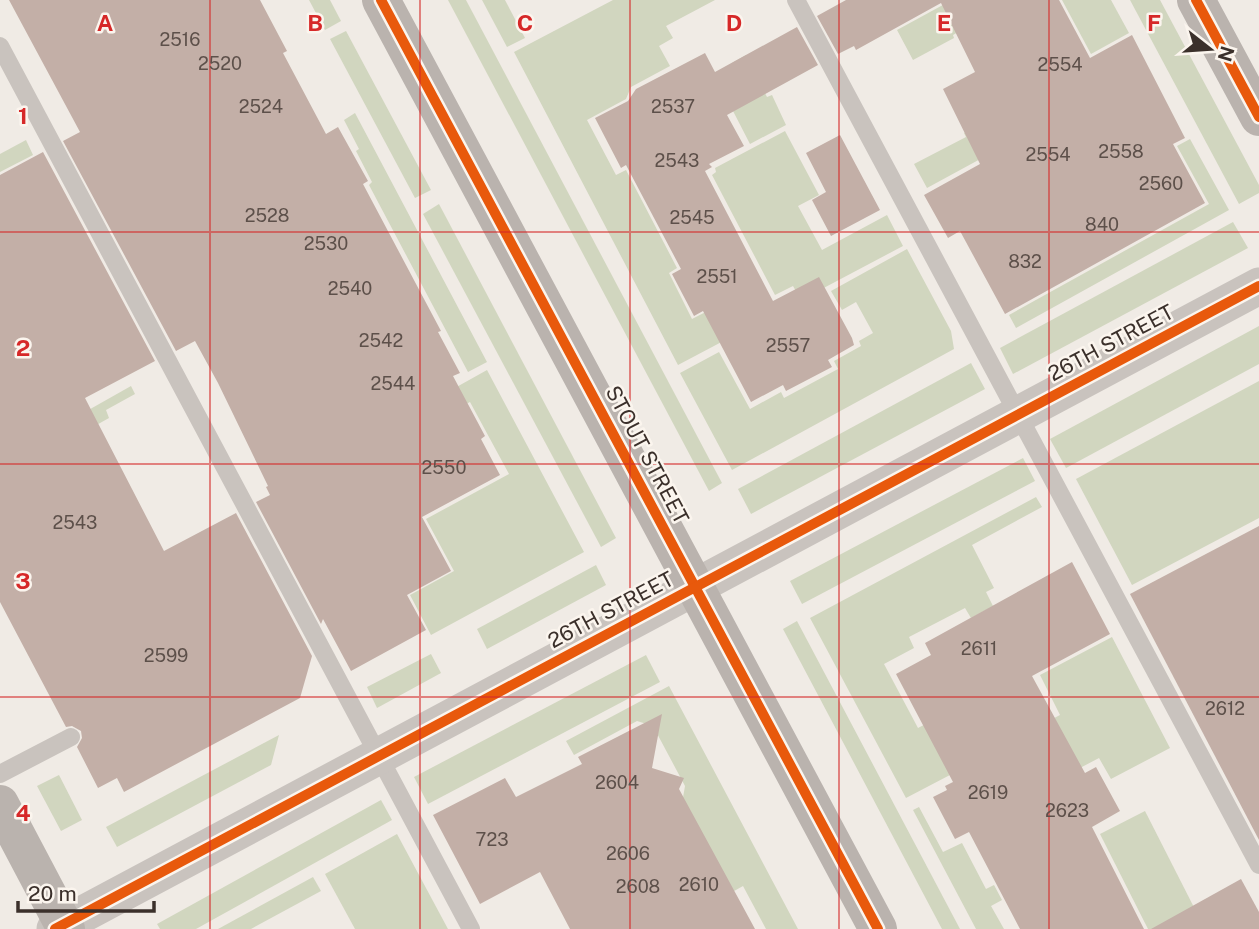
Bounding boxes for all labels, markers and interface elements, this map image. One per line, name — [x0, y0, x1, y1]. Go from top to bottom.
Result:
text: A — [97, 9, 114, 36]
text: B — [307, 9, 323, 36]
text: C — [517, 9, 533, 36]
text: D — [726, 9, 742, 36]
text: E — [937, 9, 951, 36]
text: F — [1147, 9, 1161, 36]
north arrow — [1175, 14, 1245, 84]
house number: 2516 — [160, 29, 200, 50]
text: N — [1214, 44, 1239, 64]
house number: 2520 — [198, 53, 242, 74]
house number: 2554 — [1037, 54, 1083, 75]
house number: 2524 — [239, 96, 283, 117]
house number: 2537 — [651, 96, 695, 117]
text: 1 — [18, 102, 28, 129]
house number: 2558 — [1098, 141, 1144, 162]
house number: 2554 — [1025, 144, 1071, 165]
house number: 2543 — [655, 150, 699, 171]
house number: 2560 — [1139, 173, 1183, 194]
house number: 2528 — [245, 205, 289, 226]
house number: 2545 — [670, 207, 714, 228]
house number: 840 — [1085, 214, 1119, 235]
house number: 2530 — [304, 233, 348, 254]
house number: 832 — [1008, 251, 1042, 272]
house number: 2551 — [696, 266, 738, 287]
house number: 2540 — [328, 278, 372, 299]
street label: 26TH STREET — [1044, 299, 1178, 386]
house number: 2542 — [359, 330, 403, 351]
text: 2 — [16, 334, 30, 361]
house number: 2557 — [766, 335, 810, 356]
house number: 2544 — [371, 373, 415, 394]
street label: STOUT STREET — [601, 381, 694, 528]
house number: 2550 — [422, 457, 466, 478]
house number: 2543 — [53, 512, 97, 533]
street label: 26TH STREET — [544, 566, 678, 653]
text: 3 — [15, 567, 31, 594]
house number: 2611 — [961, 638, 997, 659]
house number: 2599 — [144, 645, 188, 666]
house number: 2612 — [1205, 698, 1245, 719]
house number: 2604 — [595, 772, 639, 793]
house number: 2619 — [968, 782, 1008, 803]
text: 4 — [15, 799, 31, 826]
house number: 2623 — [1045, 800, 1089, 821]
house number: 723 — [476, 829, 509, 850]
house number: 2606 — [606, 843, 650, 864]
scale bar — [18, 870, 154, 914]
house number: 2610 — [679, 874, 719, 895]
house number: 2608 — [616, 876, 660, 897]
text: 20 m — [28, 881, 77, 906]

